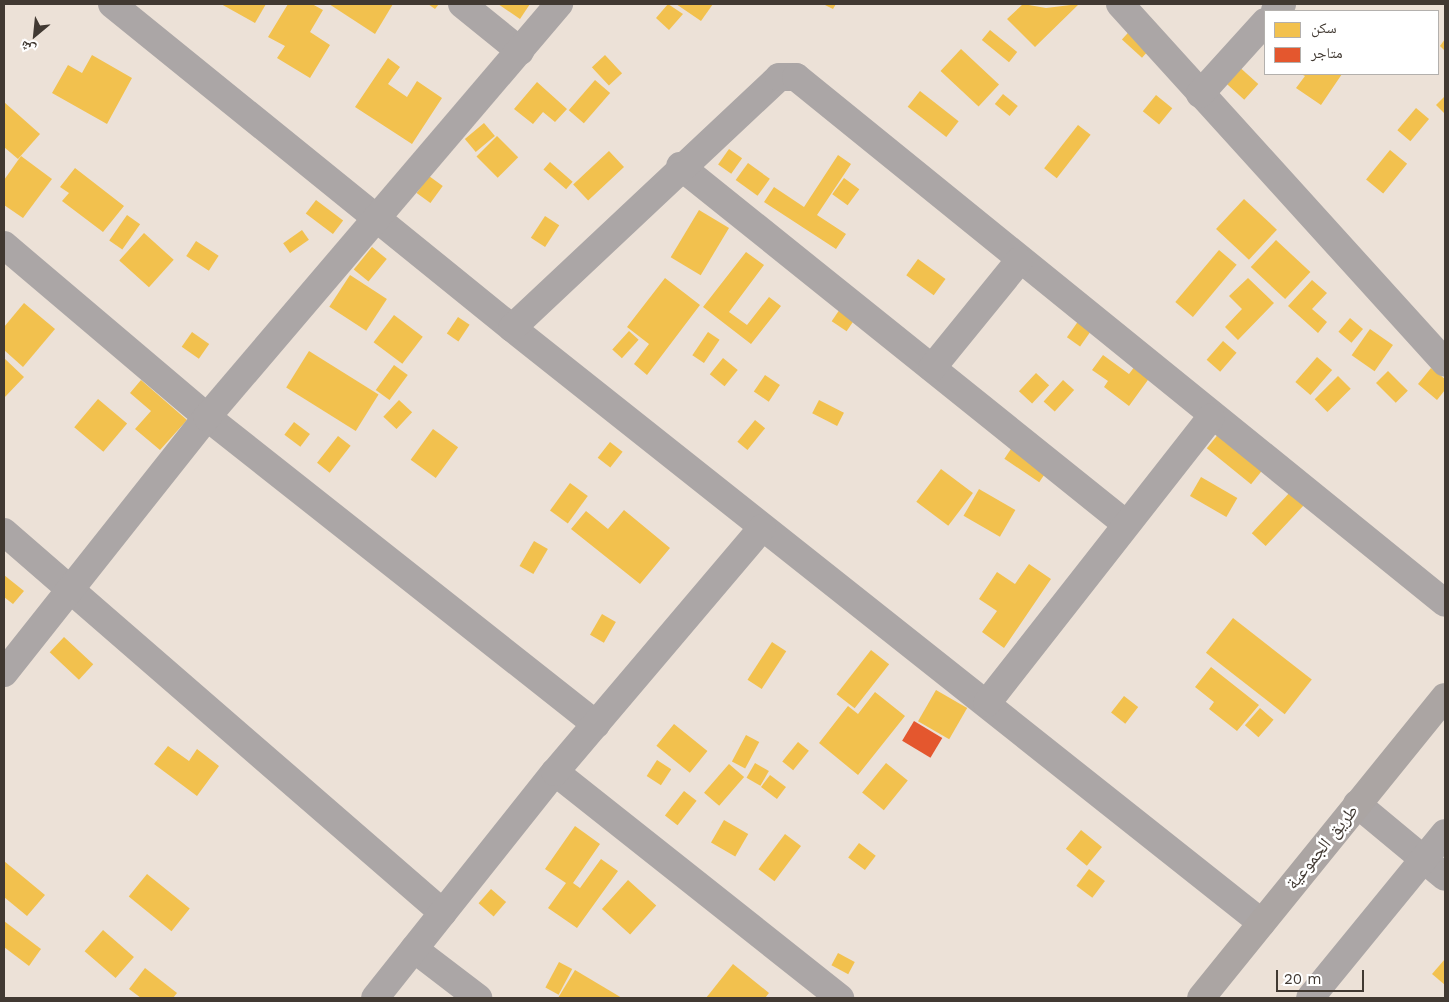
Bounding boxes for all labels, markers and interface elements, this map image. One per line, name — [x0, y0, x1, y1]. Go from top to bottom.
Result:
north arrow — [10, 10, 60, 60]
legend — [1264, 10, 1439, 75]
text: سكن — [1311, 19, 1337, 37]
text: ش — [18, 38, 38, 59]
text: متاجر — [1311, 44, 1343, 62]
street label: طريق الجموعية — [1281, 800, 1363, 894]
scale bar — [1279, 960, 1366, 992]
text: 20 m — [1284, 970, 1322, 988]

